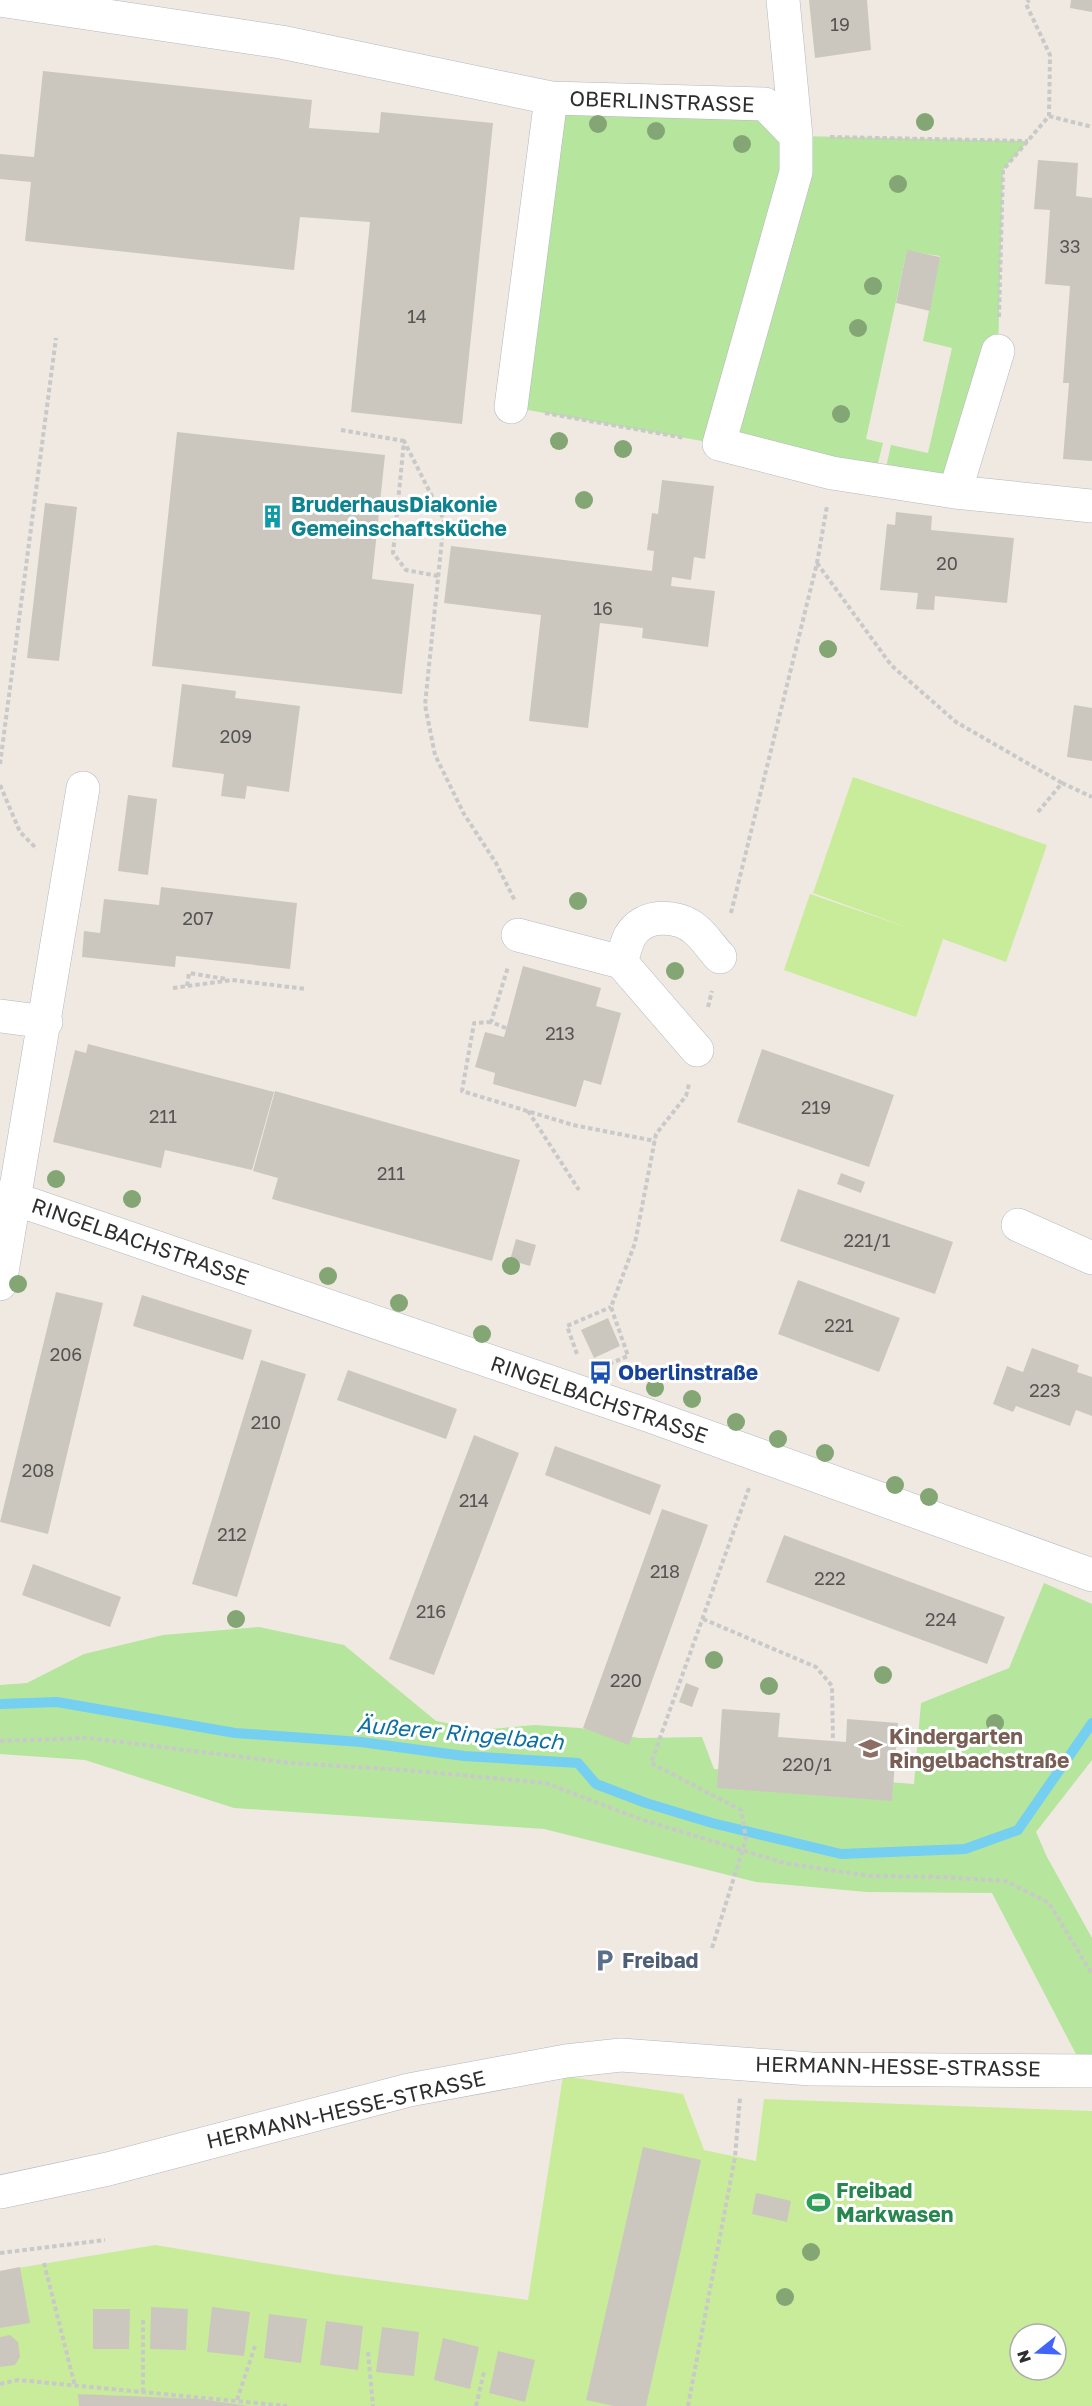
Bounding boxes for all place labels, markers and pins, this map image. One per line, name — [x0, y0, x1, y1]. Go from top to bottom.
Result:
place label: BruderhausDiakonie Gemeinschaftsküche — [291, 491, 507, 541]
building icon: BruderhausDiakonie Gemeinschaftsküche — [260, 504, 286, 530]
place label: Oberlinstraße — [618, 1359, 758, 1385]
bus stop icon: Oberlinstraße — [587, 1360, 613, 1386]
place label: Kindergarten Ringelbachstraße — [889, 1723, 1069, 1773]
school or university icon: Kindergarten Ringelbachstraße — [858, 1736, 884, 1762]
place label: Freibad — [622, 1947, 699, 1973]
parking icon: Freibad — [591, 1948, 617, 1974]
place label: Freibad Markwasen — [836, 2177, 953, 2227]
sports icon: Freibad Markwasen — [805, 2190, 831, 2216]

